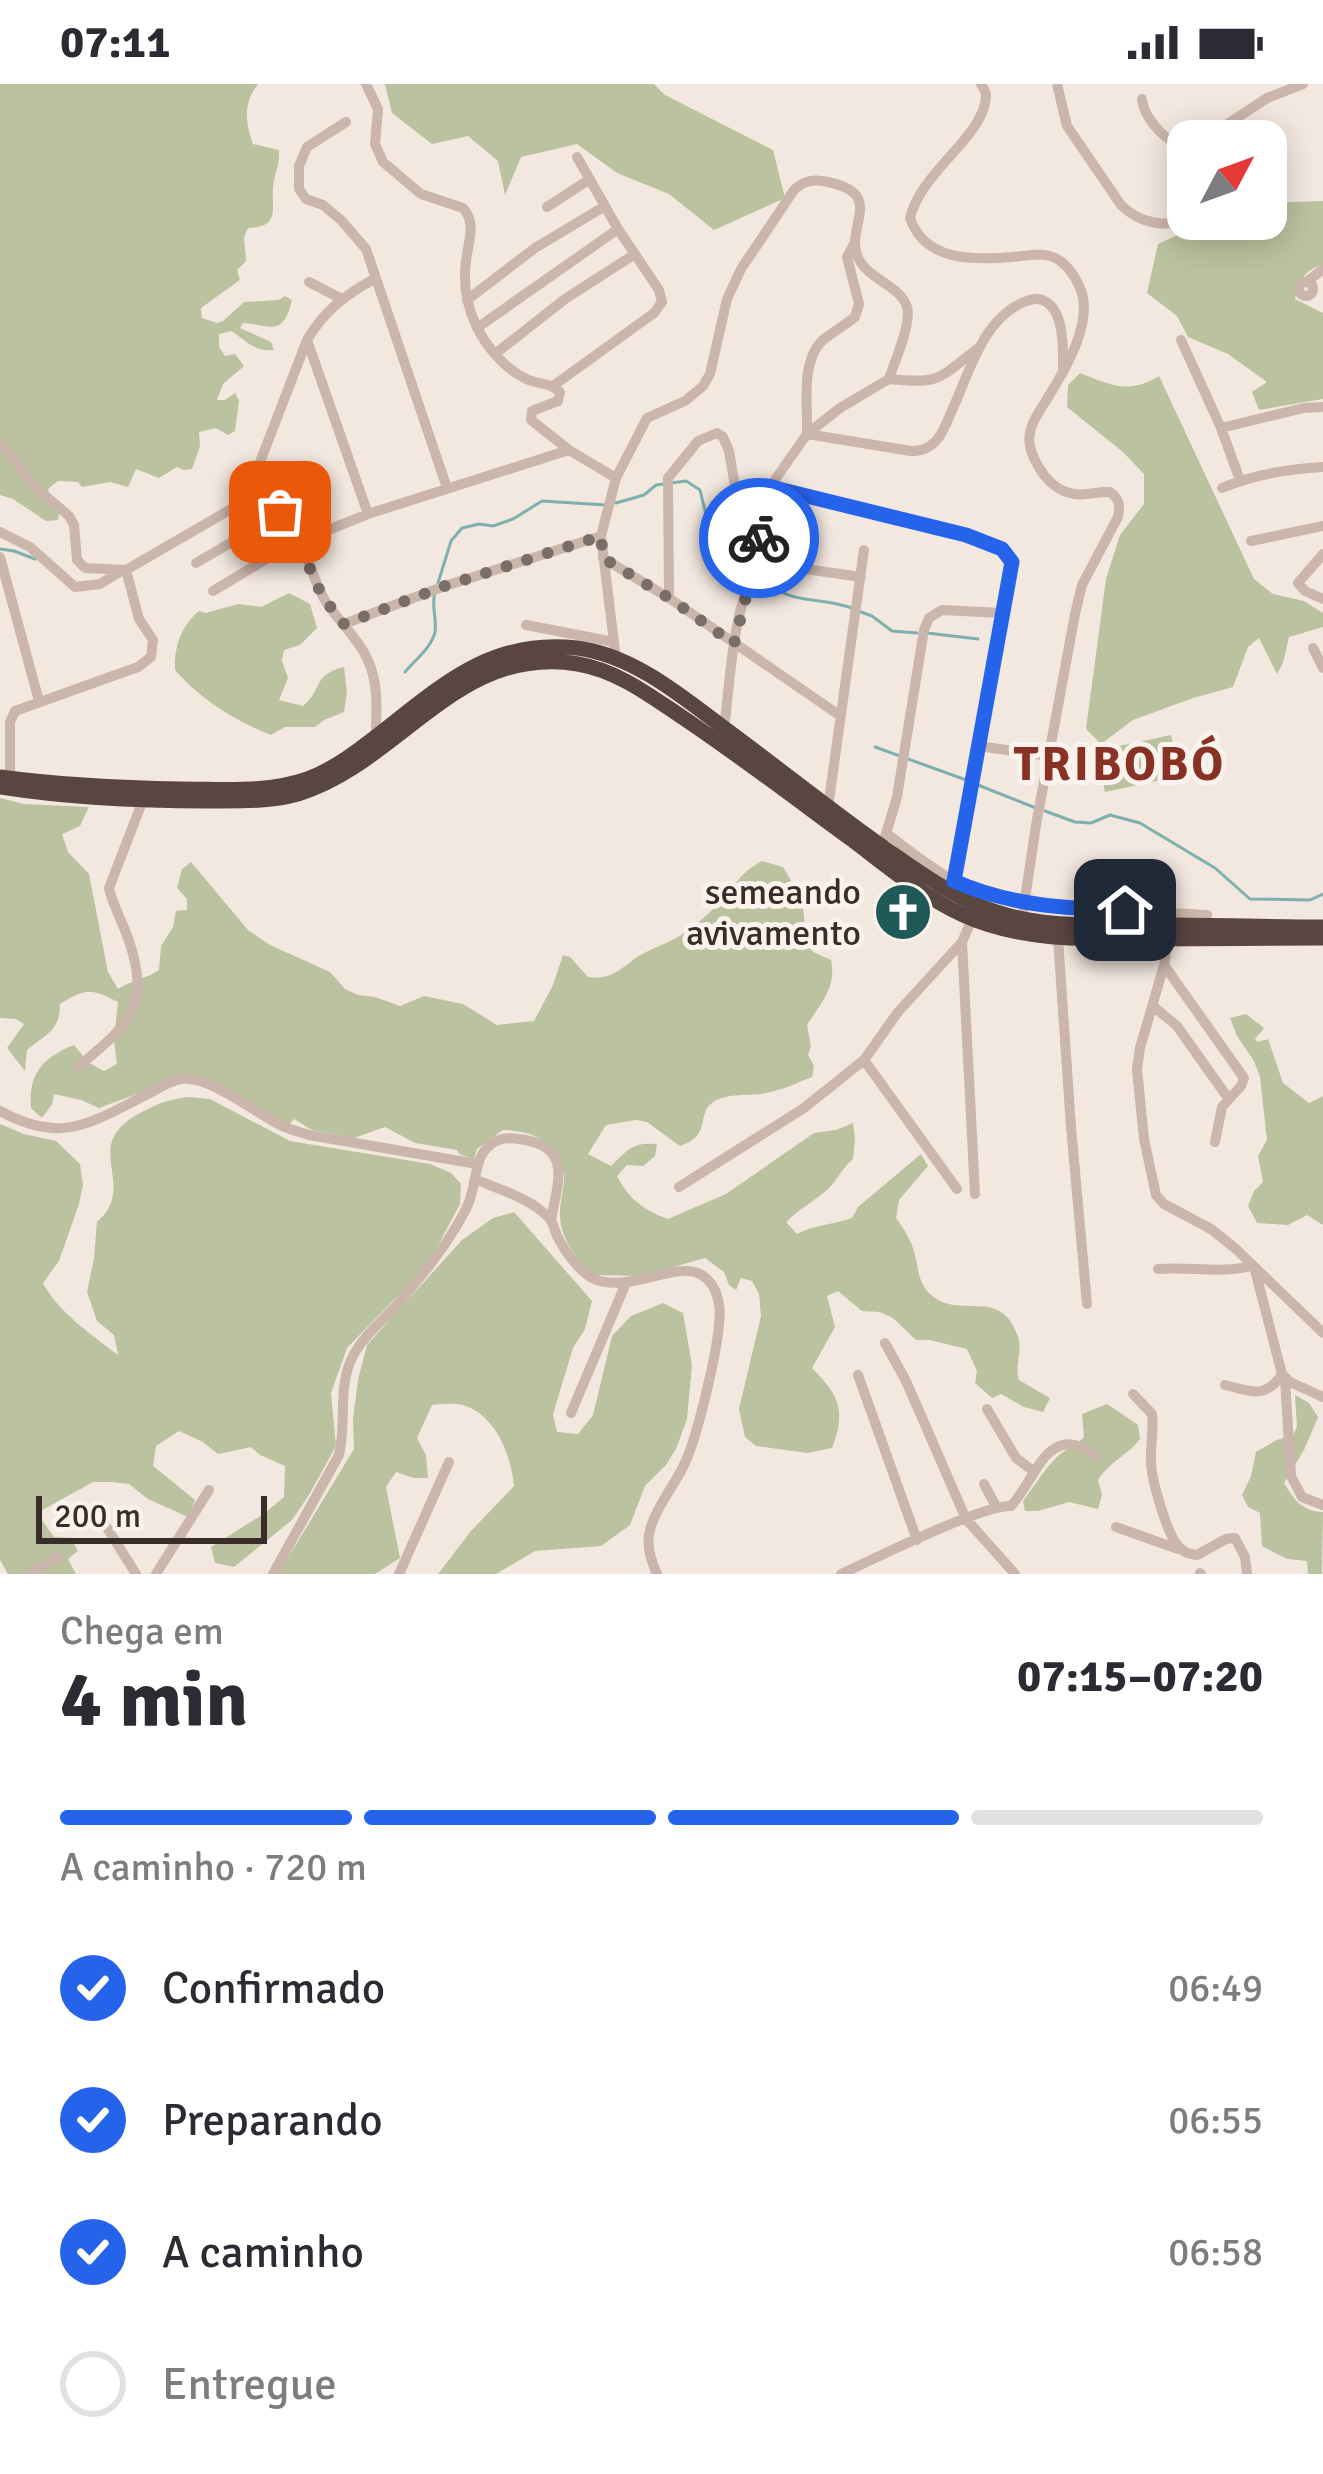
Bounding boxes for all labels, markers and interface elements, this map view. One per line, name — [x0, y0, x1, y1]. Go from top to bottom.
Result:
text: 07:11 — [60, 15, 170, 70]
north arrow — [1167, 120, 1287, 240]
map controls — [1167, 120, 1287, 240]
pin — [229, 461, 331, 563]
courier — [699, 478, 819, 598]
icon: bag — [247, 479, 313, 545]
icon: bike — [726, 505, 792, 571]
district label: TRIBOBÓ — [1014, 734, 1226, 794]
pin — [1074, 859, 1176, 961]
place label: semeando avivamento — [686, 870, 861, 956]
icon: home — [1092, 877, 1158, 943]
church icon: semeando avivamento — [872, 881, 934, 943]
scale bar — [36, 1490, 267, 1543]
text: 200 m — [54, 1496, 141, 1537]
text: Chega em — [60, 1607, 224, 1655]
text: 07:15–07:20 — [1017, 1649, 1263, 1704]
text: 4 min — [60, 1652, 248, 1748]
text: A caminho · 720 m — [60, 1843, 367, 1891]
icon: check — [60, 1955, 126, 2021]
text: Confirmado — [162, 1961, 385, 2016]
text: 06:49 — [1168, 1964, 1263, 2012]
icon: check — [60, 2087, 126, 2153]
text: Preparando — [162, 2093, 383, 2148]
text: 06:55 — [1168, 2096, 1263, 2144]
icon: check — [60, 2219, 126, 2285]
text: A caminho — [162, 2225, 364, 2280]
text: 06:58 — [1168, 2228, 1263, 2276]
text: Entregue — [162, 2357, 337, 2412]

